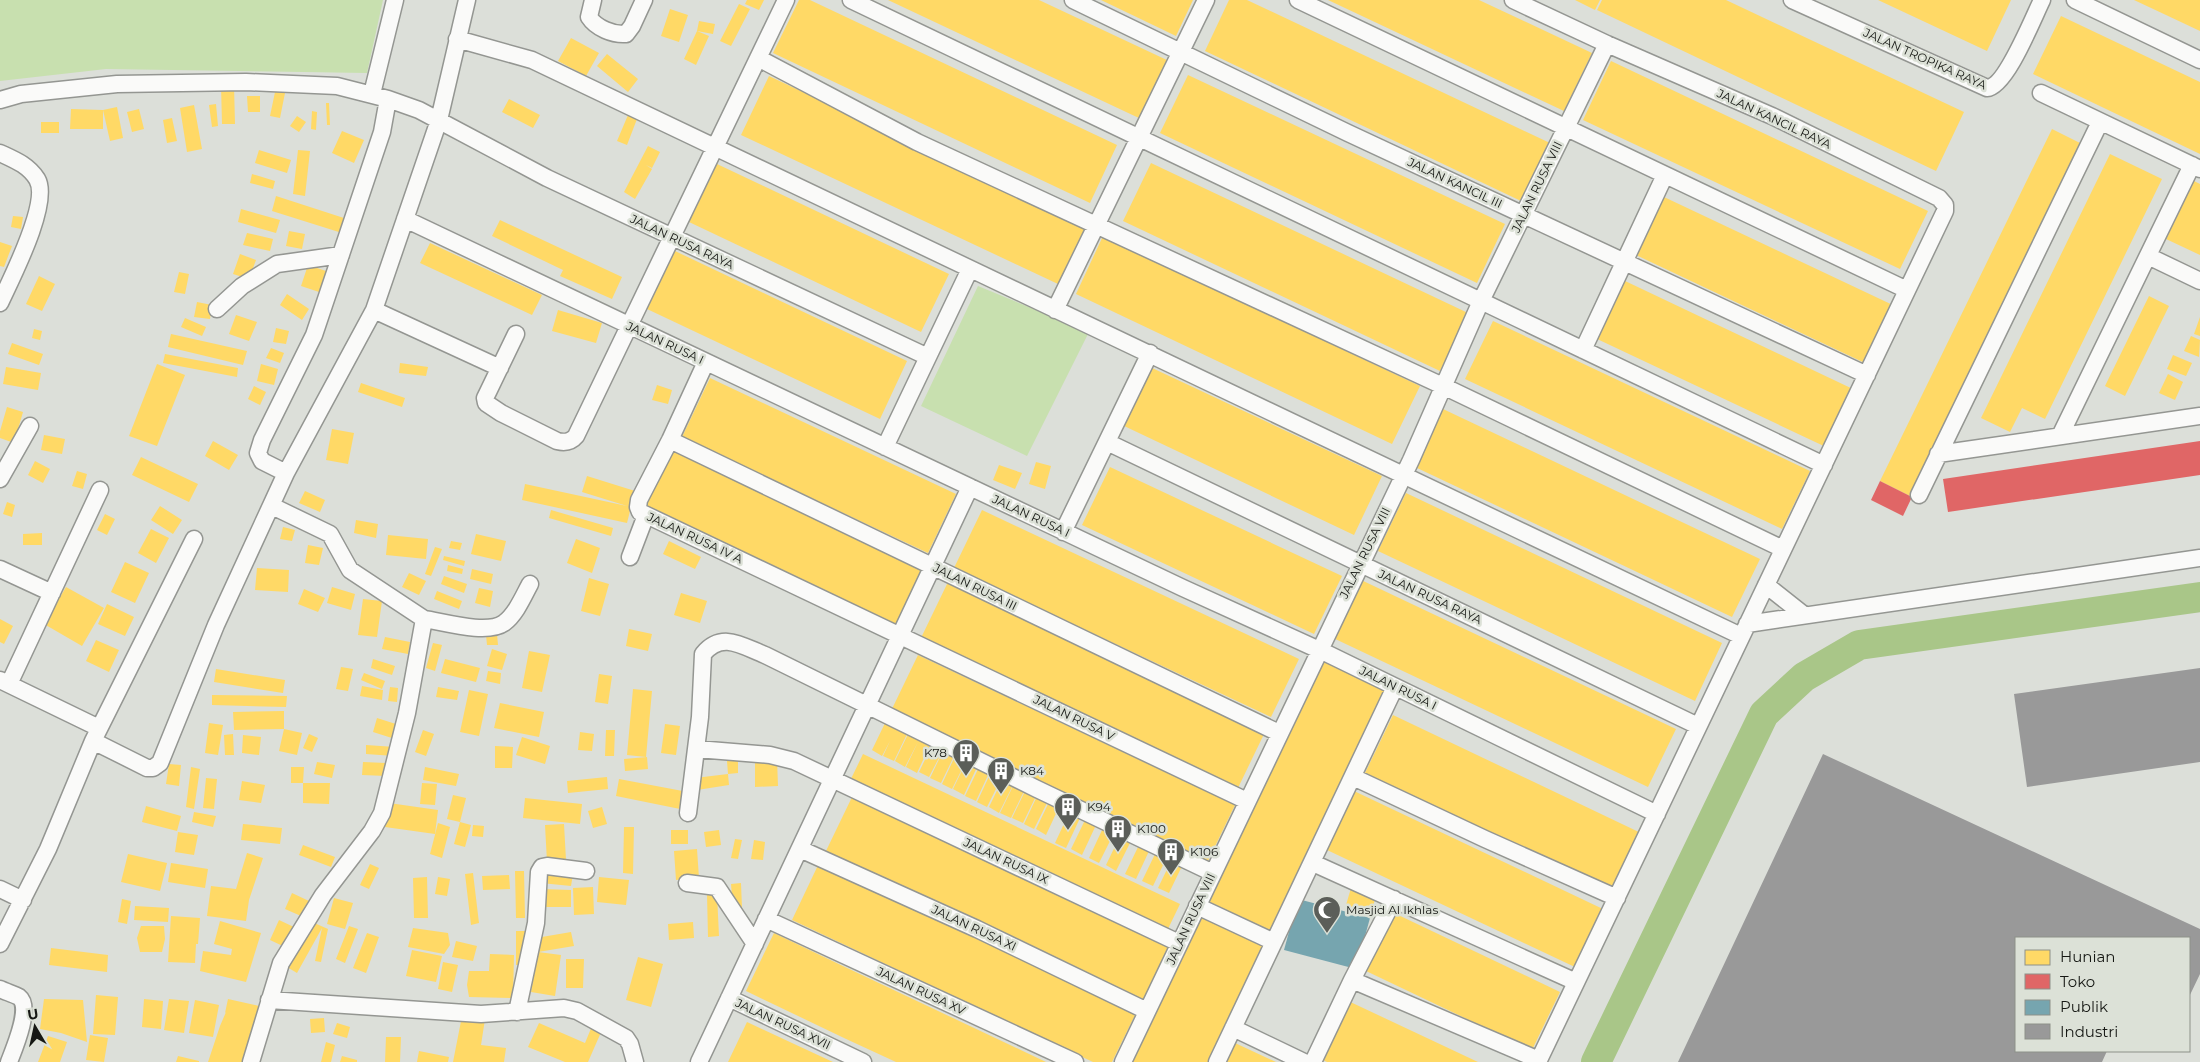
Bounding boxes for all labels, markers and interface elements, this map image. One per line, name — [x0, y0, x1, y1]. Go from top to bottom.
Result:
street label: JALAN TROPIKA RAYA — [1860, 24, 1989, 93]
street label: JALAN KANCIL RAYA — [1714, 85, 1834, 152]
street label: JALAN RUSA VIII — [1508, 139, 1565, 236]
street label: JALAN KANCIL III — [1405, 154, 1505, 211]
street label: JALAN RUSA RAYA — [627, 211, 737, 272]
street label: JALAN RUSA I — [623, 318, 706, 367]
street label: JALAN RUSA I — [989, 491, 1072, 540]
street label: JALAN RUSA VIII — [1336, 505, 1393, 602]
street label: JALAN RUSA IV A — [644, 508, 746, 566]
street label: JALAN RUSA III — [930, 559, 1019, 613]
street label: JALAN RUSA RAYA — [1375, 566, 1485, 627]
street label: JALAN RUSA I — [1356, 662, 1439, 713]
street label: JALAN RUSA V — [1030, 691, 1118, 744]
building icon: K78 — [951, 738, 981, 777]
place label: K78 — [924, 745, 947, 760]
building icon: K84 — [986, 756, 1016, 795]
place label: K84 — [1020, 763, 1044, 778]
building icon: K94 — [1053, 792, 1083, 831]
place label: K94 — [1087, 799, 1111, 814]
building icon: K100 — [1103, 814, 1133, 853]
place label: K100 — [1137, 821, 1166, 836]
street label: JALAN RUSA IX — [961, 834, 1051, 887]
building icon: K106 — [1156, 837, 1186, 876]
place label: K106 — [1190, 844, 1218, 859]
street label: JALAN RUSA VIII — [1162, 871, 1218, 968]
mosque icon: Masjid Al Ikhlas — [1312, 895, 1342, 934]
street label: JALAN RUSA XI — [929, 901, 1019, 954]
place label: Masjid Al Ikhlas — [1346, 902, 1438, 917]
legend — [2015, 937, 2190, 1052]
text: Hunian — [2060, 947, 2115, 966]
street label: JALAN RUSA XV — [873, 963, 969, 1018]
text: Toko — [2060, 972, 2095, 991]
street label: JALAN RUSA XVII — [732, 994, 833, 1052]
text: Publik — [2060, 997, 2108, 1016]
north arrow — [10, 1002, 60, 1052]
text: U — [26, 1004, 40, 1024]
text: Industri — [2060, 1022, 2118, 1041]

